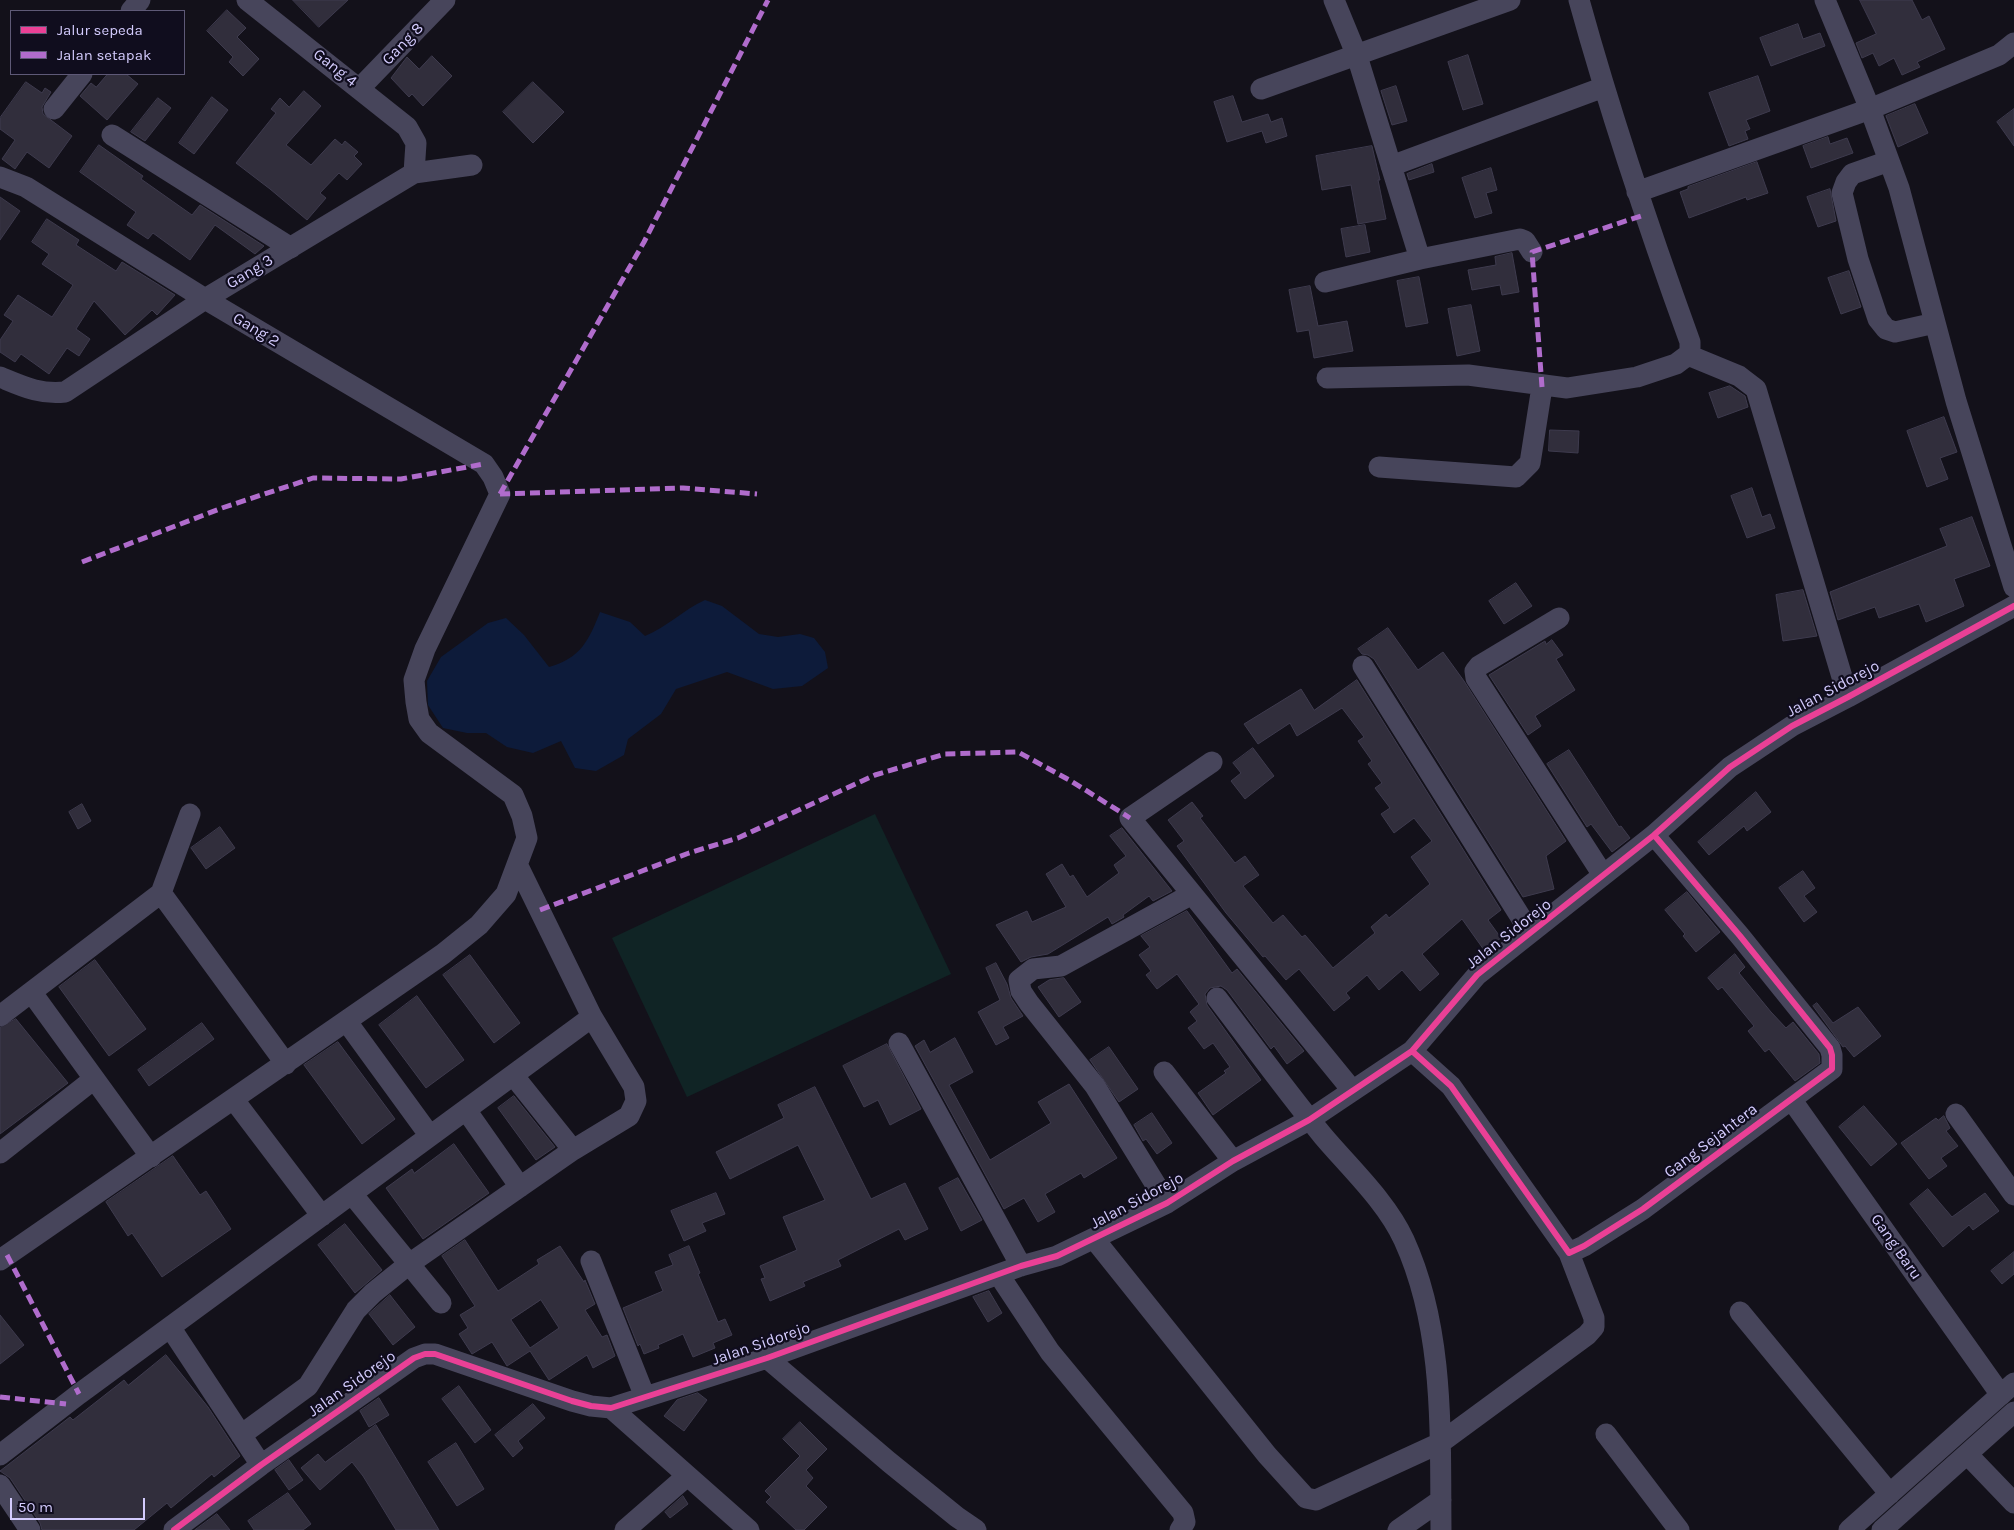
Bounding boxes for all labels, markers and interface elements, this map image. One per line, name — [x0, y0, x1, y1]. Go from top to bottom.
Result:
legend — [10, 10, 185, 75]
street label: Gang 8 — [378, 19, 428, 69]
text: Jalur sepeda — [57, 21, 143, 39]
street label: Gang 4 — [309, 45, 361, 91]
text: Jalan setapak — [57, 46, 151, 64]
street label: Gang 3 — [223, 251, 277, 293]
street label: Gang 2 — [229, 309, 283, 351]
street label: Jalan Sidorejo — [1783, 656, 1883, 722]
street label: Jalan Sidorejo — [1463, 895, 1555, 973]
street label: Gang Sejahtera — [1661, 1100, 1761, 1182]
street label: Jalan Sidorejo — [1087, 1168, 1187, 1234]
street label: Gang Baru — [1866, 1210, 1926, 1284]
street label: Jalan Sidorejo — [709, 1318, 813, 1370]
street label: Jalan Sidorejo — [305, 1347, 399, 1421]
scale bar — [12, 1488, 148, 1520]
text: 50 m — [18, 1498, 53, 1516]

